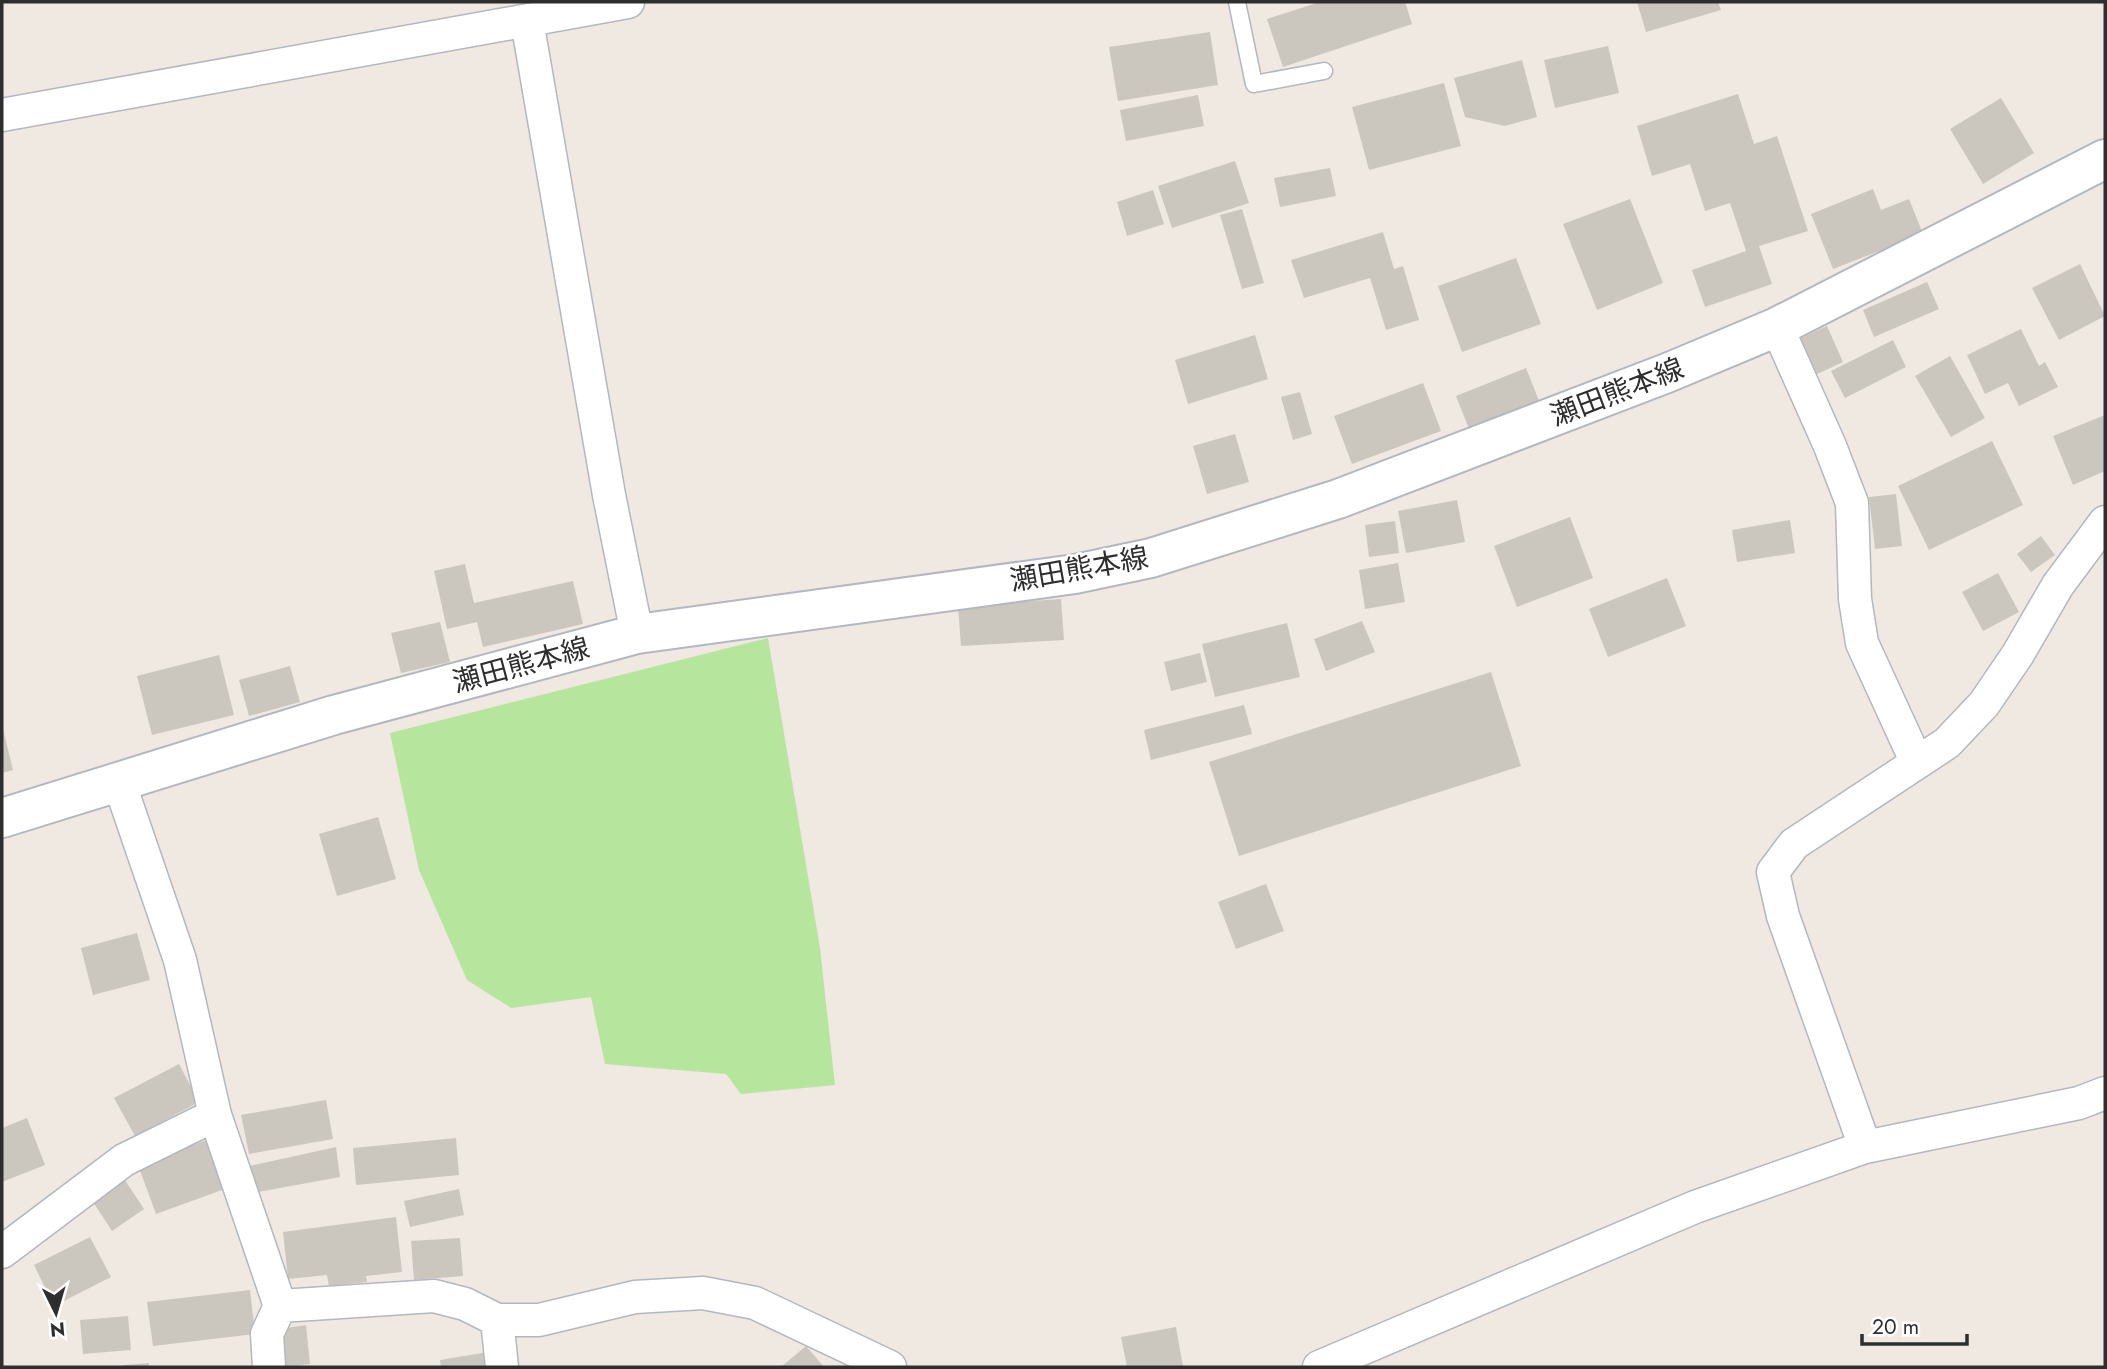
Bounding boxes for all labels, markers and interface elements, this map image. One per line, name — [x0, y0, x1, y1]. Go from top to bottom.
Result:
street label: 瀬田熊本線 — [1544, 348, 1690, 436]
street label: 瀬田熊本線 — [1006, 537, 1152, 601]
street label: 瀬田熊本線 — [448, 627, 594, 703]
north arrow — [21, 1278, 91, 1348]
scale bar — [1862, 1302, 1967, 1346]
text: 20 m — [1872, 1312, 1919, 1342]
text: N — [49, 1315, 66, 1344]

